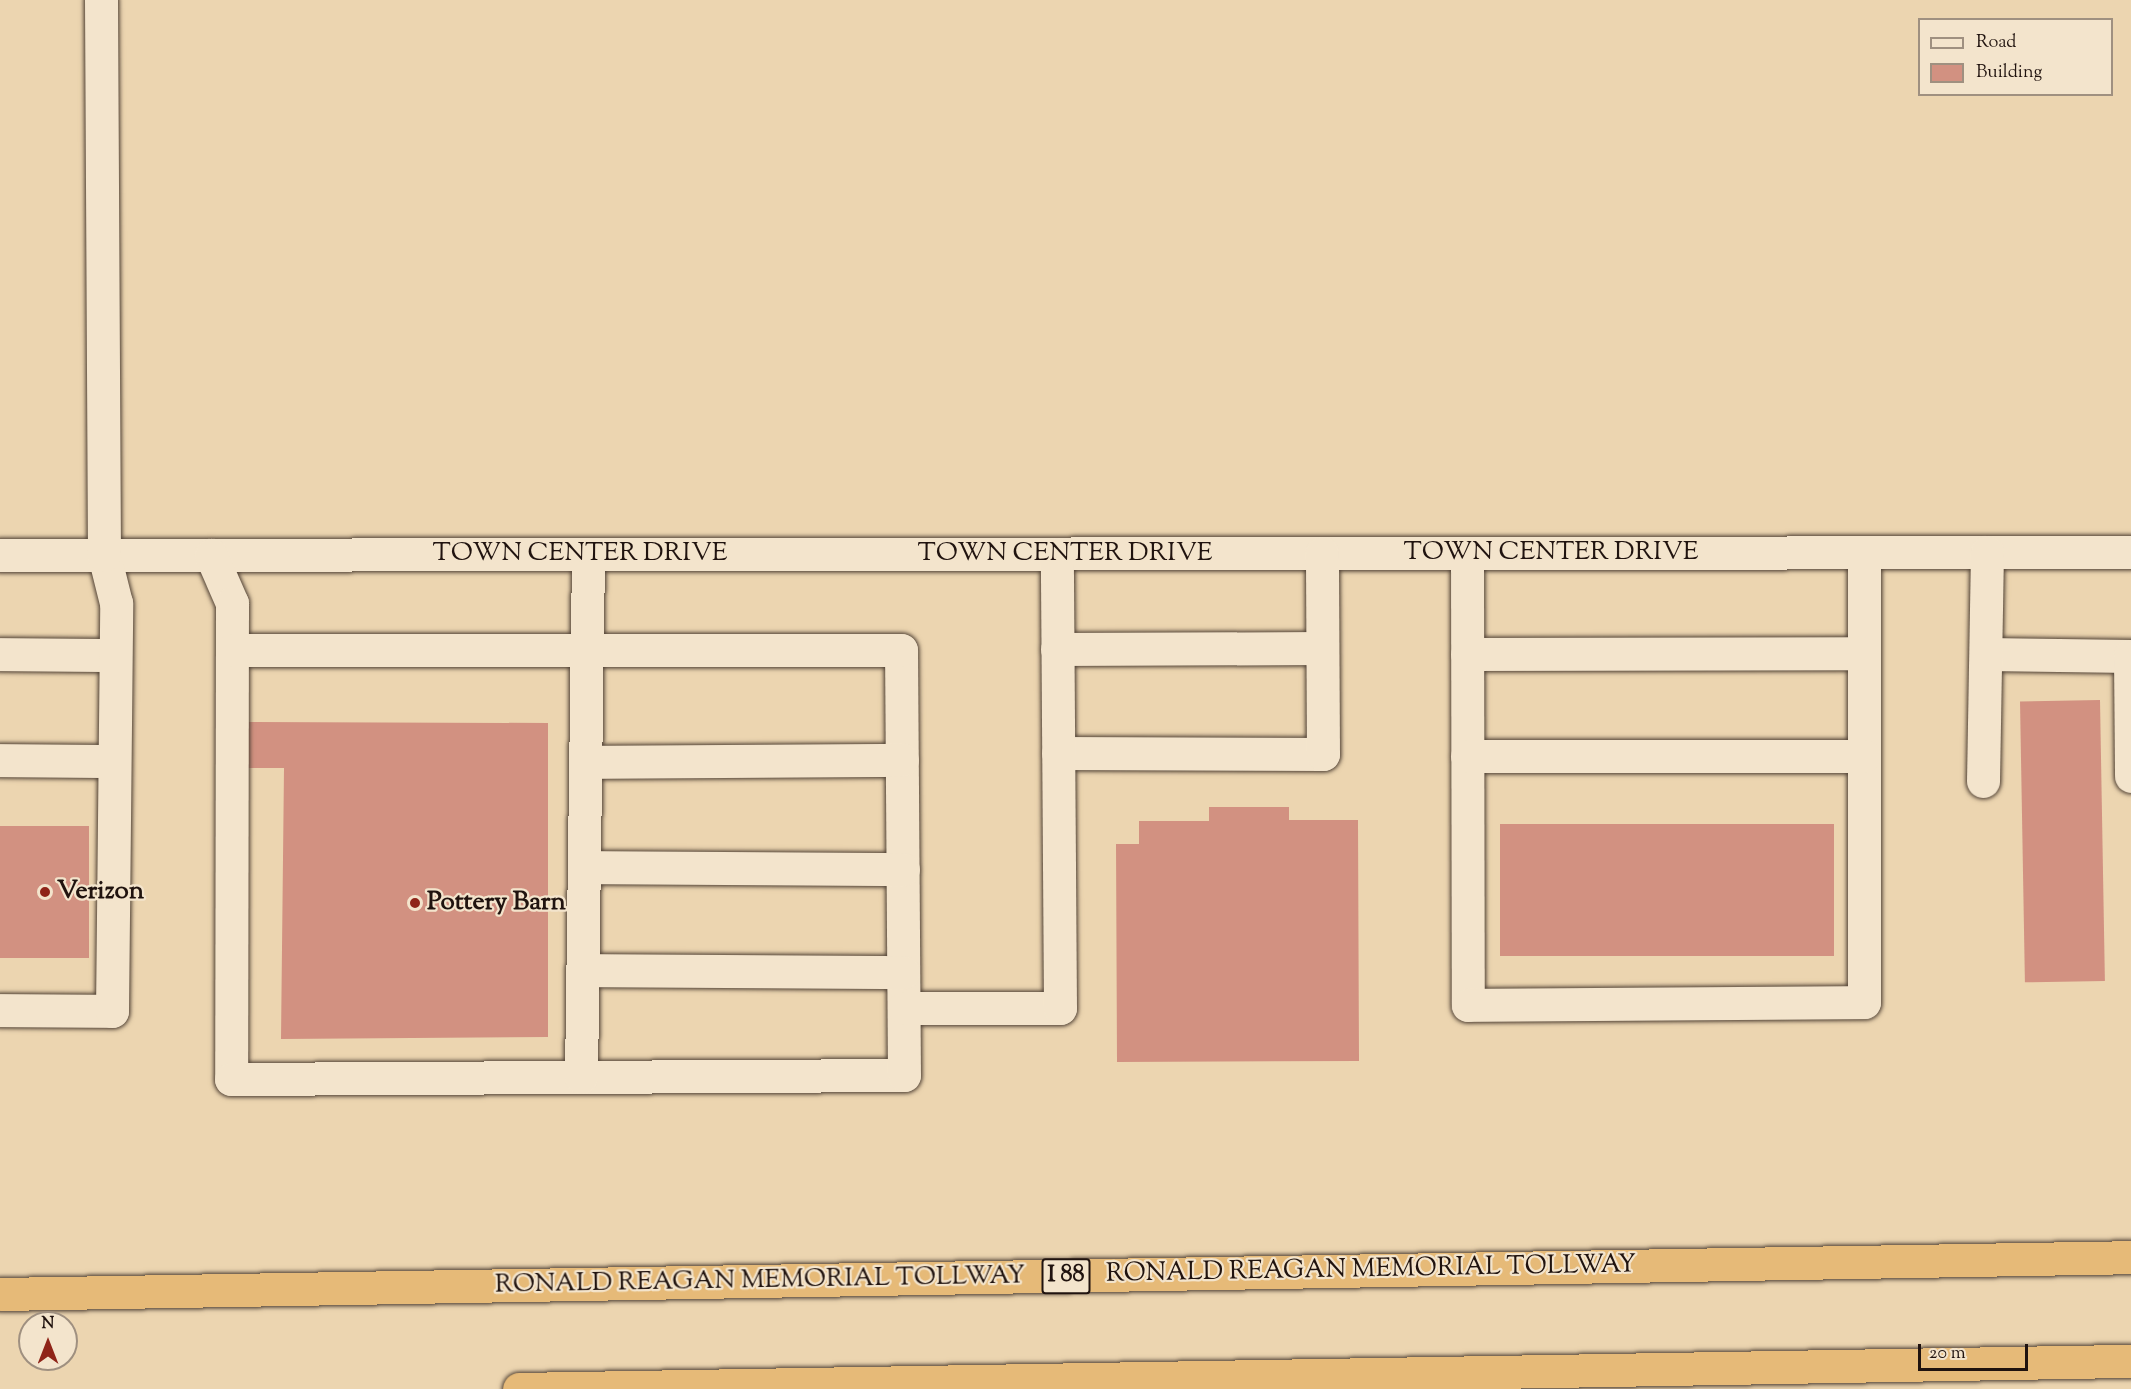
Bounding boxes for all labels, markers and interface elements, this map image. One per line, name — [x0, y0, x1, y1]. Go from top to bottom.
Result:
legend — [1918, 18, 2113, 96]
text: Road — [1976, 30, 2016, 56]
text: Building — [1976, 60, 2042, 86]
street label: TOWN CENTER DRIVE — [1403, 537, 1699, 569]
street label: TOWN CENTER DRIVE — [432, 538, 728, 570]
street label: TOWN CENTER DRIVE — [917, 538, 1213, 570]
place label: Verizon — [57, 876, 144, 908]
marker: Verizon — [38, 885, 52, 899]
place label: Pottery Barn — [427, 887, 566, 919]
marker: Pottery Barn — [408, 896, 422, 910]
street label: RONALD REAGAN MEMORIAL TOLLWAY — [1106, 1250, 1636, 1290]
road number: I 88 — [1040, 1255, 1092, 1297]
street label: RONALD REAGAN MEMORIAL TOLLWAY — [495, 1261, 1025, 1301]
north arrow — [18, 1311, 78, 1371]
text: N — [42, 1313, 54, 1336]
scale bar — [1921, 1332, 2030, 1370]
text: 20 m — [1929, 1341, 1966, 1367]

